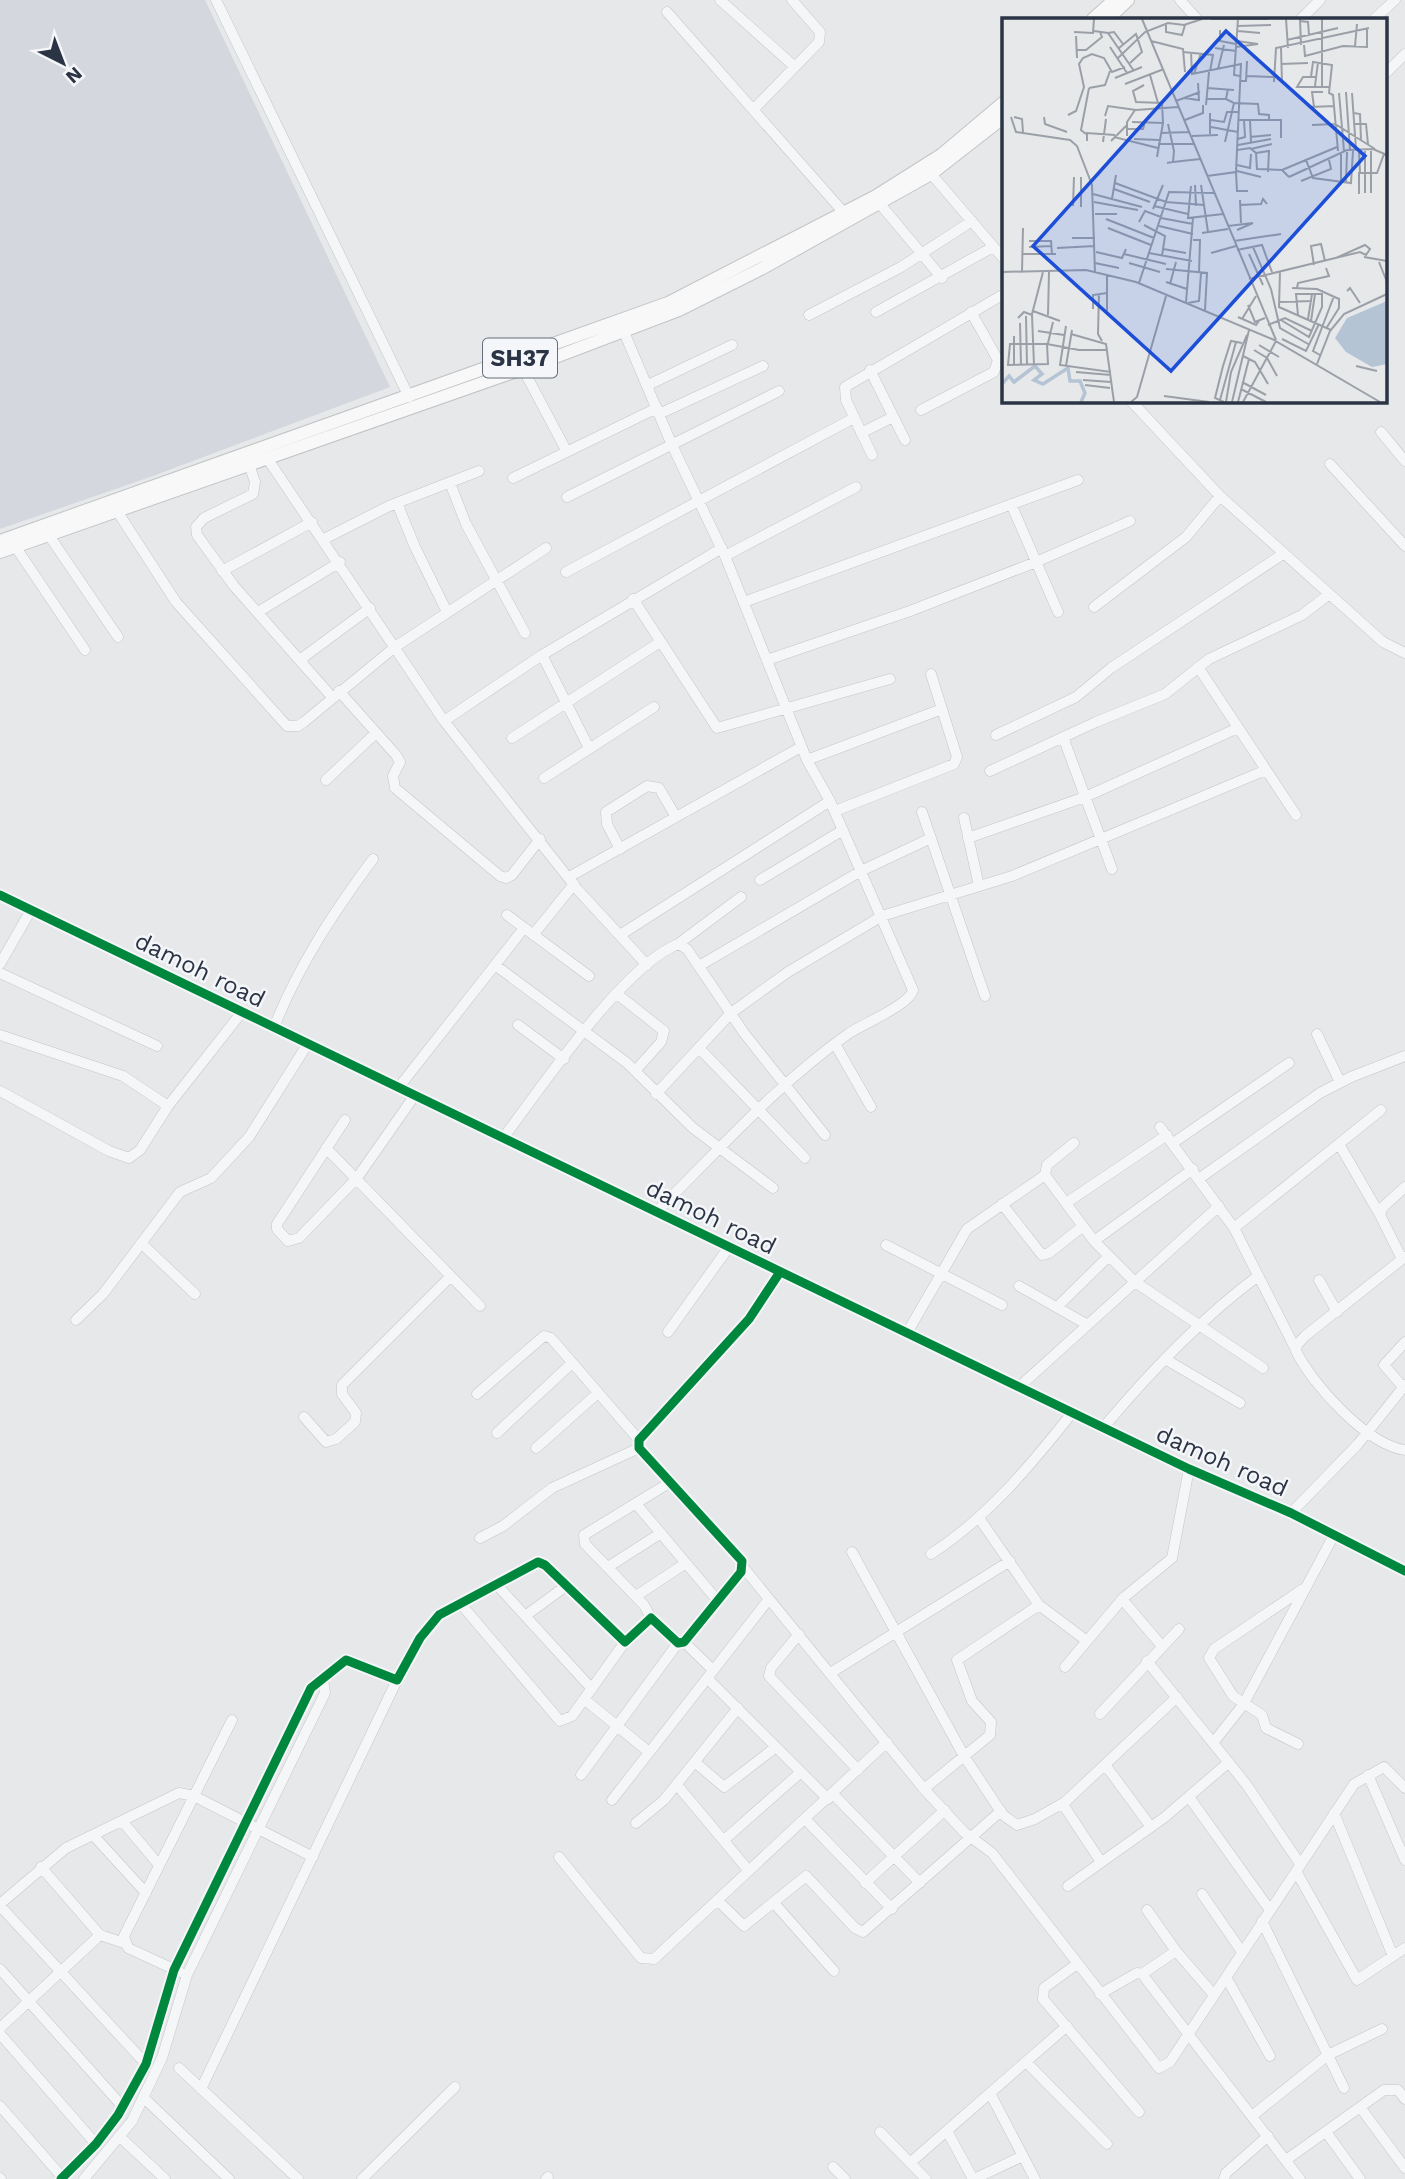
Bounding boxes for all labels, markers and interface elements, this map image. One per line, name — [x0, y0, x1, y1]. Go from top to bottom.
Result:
inset map — [1002, 18, 1388, 402]
north arrow — [28, 28, 98, 98]
text: N — [61, 62, 87, 89]
road number: SH37 — [483, 338, 557, 378]
street label: damoh road — [130, 926, 270, 1014]
street label: damoh road — [641, 1173, 781, 1261]
street label: damoh road — [1152, 1419, 1292, 1503]

